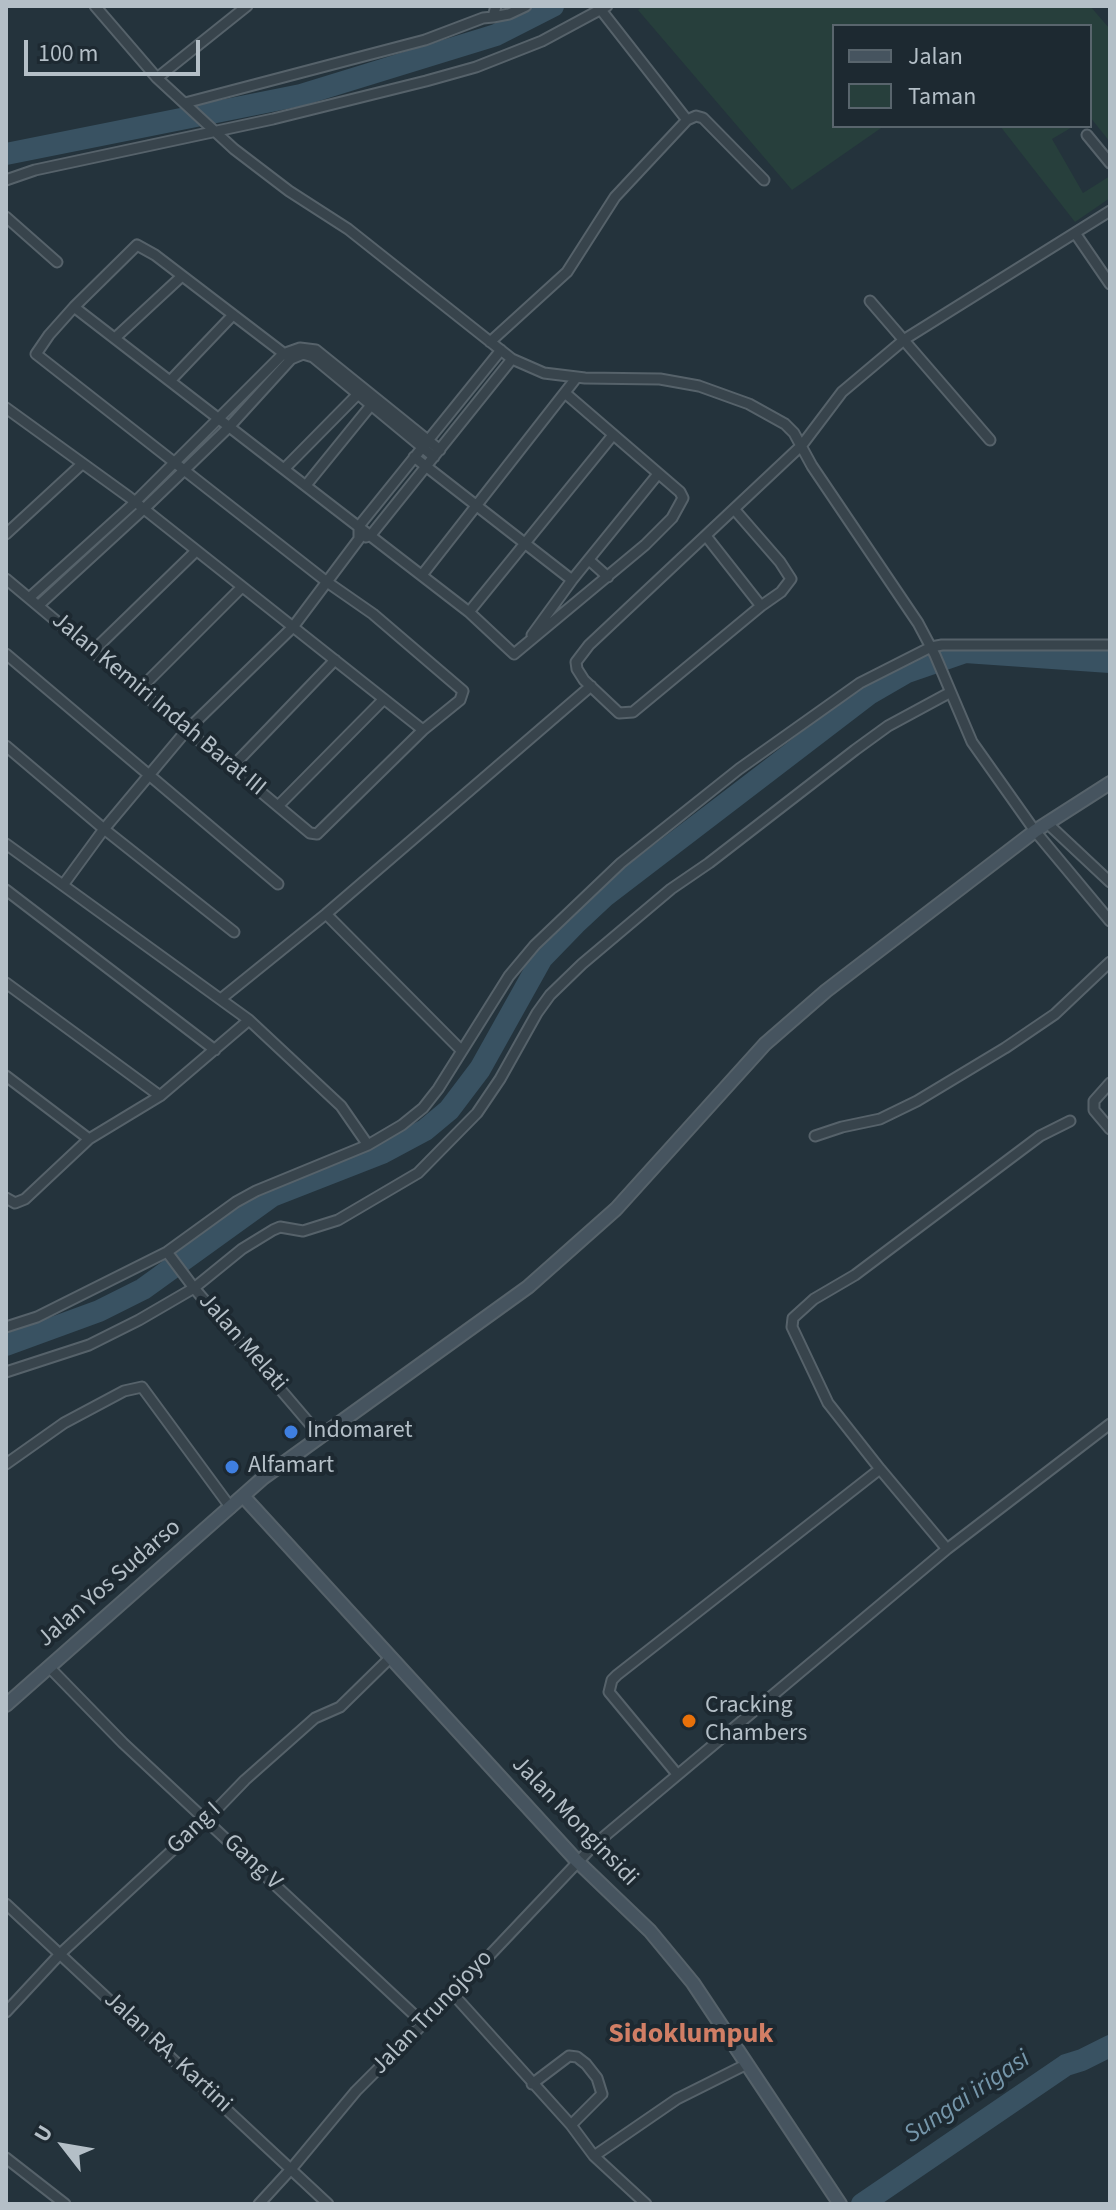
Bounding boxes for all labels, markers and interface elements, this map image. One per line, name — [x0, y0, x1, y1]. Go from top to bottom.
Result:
scale bar — [28, 24, 204, 74]
legend — [832, 24, 1092, 128]
text: 100 m — [38, 36, 98, 71]
text: Jalan — [908, 39, 963, 74]
text: Taman — [908, 79, 976, 114]
street label: Jalan Kemiri Indah Barat III — [45, 607, 271, 803]
street label: Jalan Melati — [191, 1288, 293, 1398]
place label: Indomaret — [307, 1418, 413, 1446]
marker: Indomaret — [282, 1423, 300, 1441]
place label: Alfamart — [248, 1453, 334, 1481]
marker: Alfamart — [223, 1458, 241, 1476]
street label: Jalan Yos Sudarso — [32, 1514, 188, 1654]
place label: Cracking Chambers — [705, 1693, 807, 1749]
marker: Cracking Chambers — [680, 1712, 698, 1730]
street label: Jalan Monginsidi — [505, 1751, 643, 1893]
street label: Gang I — [162, 1797, 228, 1861]
street label: Gang V — [217, 1829, 287, 1897]
street label: Jalan Trunojoyo — [366, 1945, 500, 2081]
street label: Jalan RA. Kartini — [97, 1986, 237, 2120]
district label: Sidoklumpuk — [608, 2019, 774, 2053]
water label: Sungai irigasi — [899, 2045, 1037, 2151]
north arrow — [24, 2106, 104, 2186]
text: U — [26, 2119, 61, 2148]

